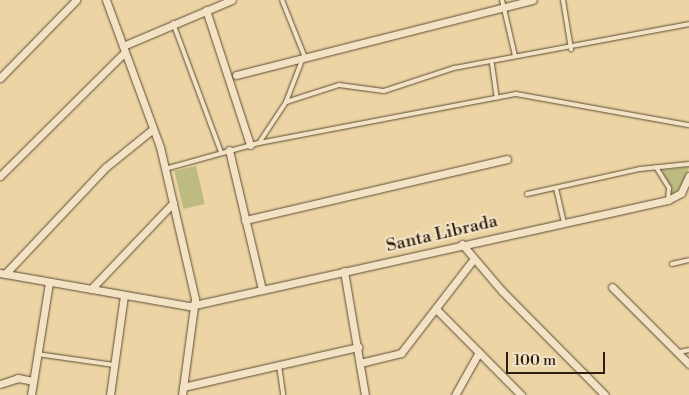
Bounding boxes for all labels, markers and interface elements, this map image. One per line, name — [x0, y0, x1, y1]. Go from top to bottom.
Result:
street label: Santa Librada — [384, 211, 500, 257]
scale bar — [509, 342, 608, 374]
text: 100 m — [514, 351, 556, 370]

